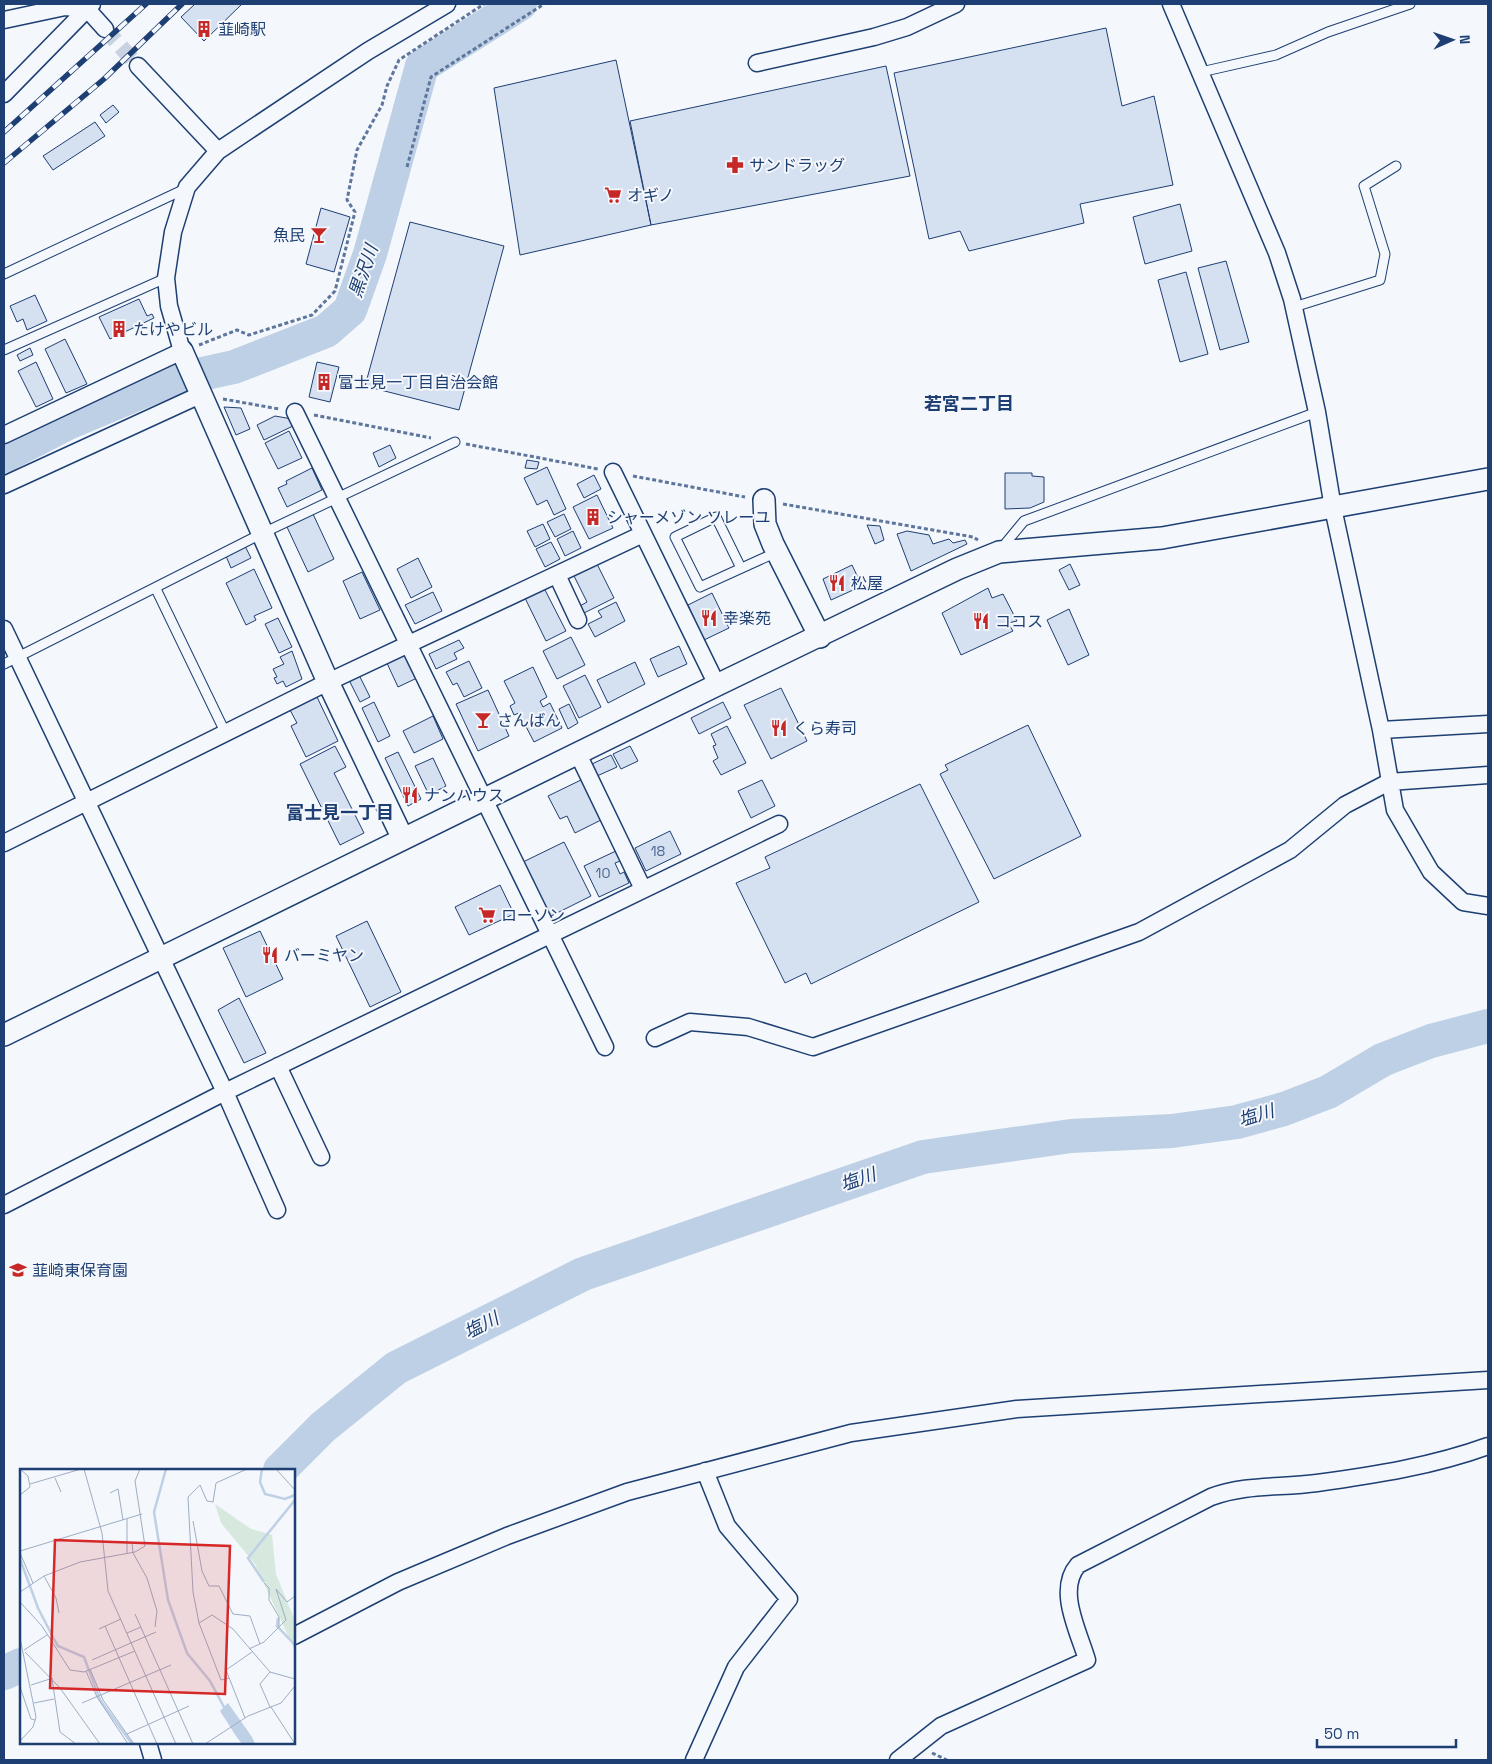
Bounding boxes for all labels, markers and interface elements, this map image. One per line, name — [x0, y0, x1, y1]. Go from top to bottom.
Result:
north arrow — [1427, 15, 1477, 65]
building icon: 韮崎駅 — [194, 19, 214, 39]
place label: 韮崎駅 — [218, 19, 266, 40]
text: N — [1456, 35, 1474, 45]
pharmacy icon: サンドラッグ — [725, 155, 745, 175]
place label: サンドラッグ — [749, 155, 845, 176]
supermarket icon: オギノ — [603, 185, 623, 205]
place label: オギノ — [627, 185, 674, 206]
place label: 魚民 — [273, 225, 305, 246]
bar icon: 魚民 — [309, 225, 329, 245]
water label: 黒沢川 — [343, 240, 383, 300]
building icon: たけやビル — [109, 319, 129, 339]
place label: たけやビル — [133, 319, 213, 340]
building icon: 富士見一丁目自治会館 — [314, 372, 334, 392]
place label: 富士見一丁目自治会館 — [338, 372, 498, 393]
district label: 若宮二丁目 — [924, 392, 1014, 415]
building icon: シャーメゾン ソレーユ — [583, 507, 603, 527]
place label: シャーメゾン ソレーユ — [607, 507, 770, 528]
restaurant icon: 松屋 — [827, 573, 847, 593]
place label: 松屋 — [851, 573, 883, 594]
restaurant icon: 幸楽苑 — [699, 608, 719, 628]
place label: 幸楽苑 — [723, 608, 771, 629]
restaurant icon: ココス — [971, 611, 991, 631]
place label: ココス — [995, 611, 1043, 632]
bar icon: さんばん — [473, 710, 493, 730]
place label: さんばん — [497, 710, 561, 731]
restaurant icon: くら寿司 — [769, 718, 789, 738]
place label: くら寿司 — [793, 718, 857, 739]
restaurant icon: ナンハウス — [400, 785, 420, 805]
place label: ナンハウス — [424, 785, 504, 806]
district label: 富士見一丁目 — [286, 801, 394, 824]
house number: 18 — [651, 842, 666, 860]
house number: 10 — [596, 864, 610, 882]
supermarket icon: ローソン — [477, 905, 497, 925]
place label: ローソン — [501, 905, 565, 926]
restaurant icon: バーミヤン — [260, 945, 280, 965]
place label: バーミヤン — [284, 945, 364, 966]
water label: 塩川 — [1235, 1098, 1278, 1131]
water label: 塩川 — [837, 1162, 881, 1196]
school or university icon: 韮崎東保育園 — [8, 1260, 28, 1280]
place label: 韮崎東保育園 — [32, 1260, 128, 1281]
water label: 塩川 — [460, 1306, 504, 1343]
inset map — [20, 1469, 295, 1744]
scale bar — [1317, 1716, 1456, 1748]
text: 50 m — [1324, 1724, 1359, 1743]

